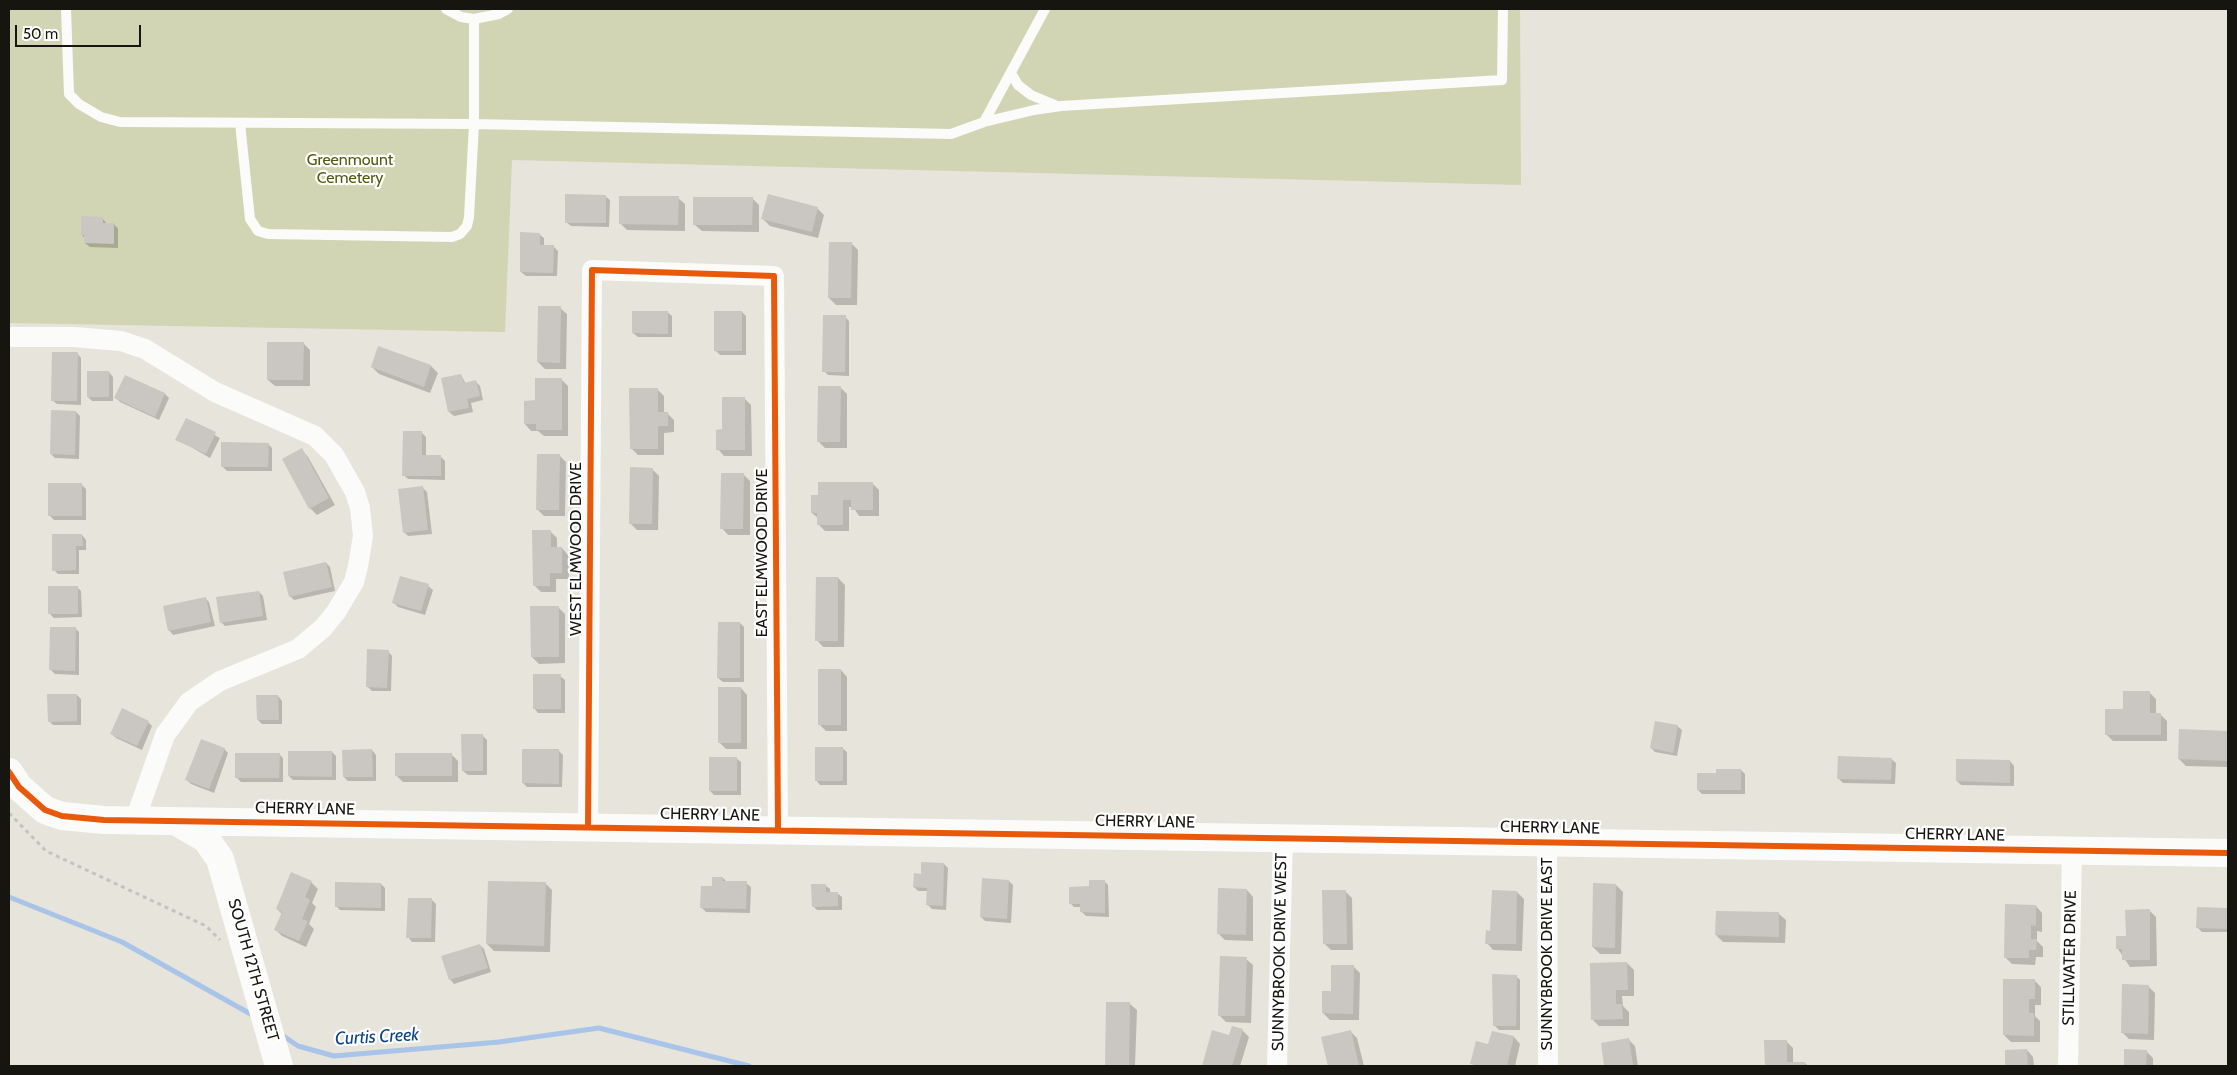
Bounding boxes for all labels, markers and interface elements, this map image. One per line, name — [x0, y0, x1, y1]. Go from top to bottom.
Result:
scale bar — [18, 15, 144, 47]
text: 50 m — [23, 25, 58, 43]
park label: Greenmount Cemetery — [307, 150, 393, 188]
street label: WEST ELMWOOD DRIVE — [566, 462, 586, 636]
street label: EAST ELMWOOD DRIVE — [752, 469, 772, 637]
street label: CHERRY LANE — [255, 799, 355, 819]
street label: CHERRY LANE — [660, 805, 760, 825]
street label: CHERRY LANE — [1095, 812, 1195, 832]
street label: CHERRY LANE — [1500, 818, 1600, 838]
street label: CHERRY LANE — [1905, 825, 2005, 845]
street label: SUNNYBROOK DRIVE WEST — [1269, 853, 1291, 1051]
street label: SUNNYBROOK DRIVE EAST — [1537, 857, 1557, 1051]
street label: STILLWATER DRIVE — [2059, 890, 2081, 1026]
street label: SOUTH 12TH STREET — [223, 896, 283, 1044]
water label: Curtis Creek — [334, 1024, 420, 1050]

